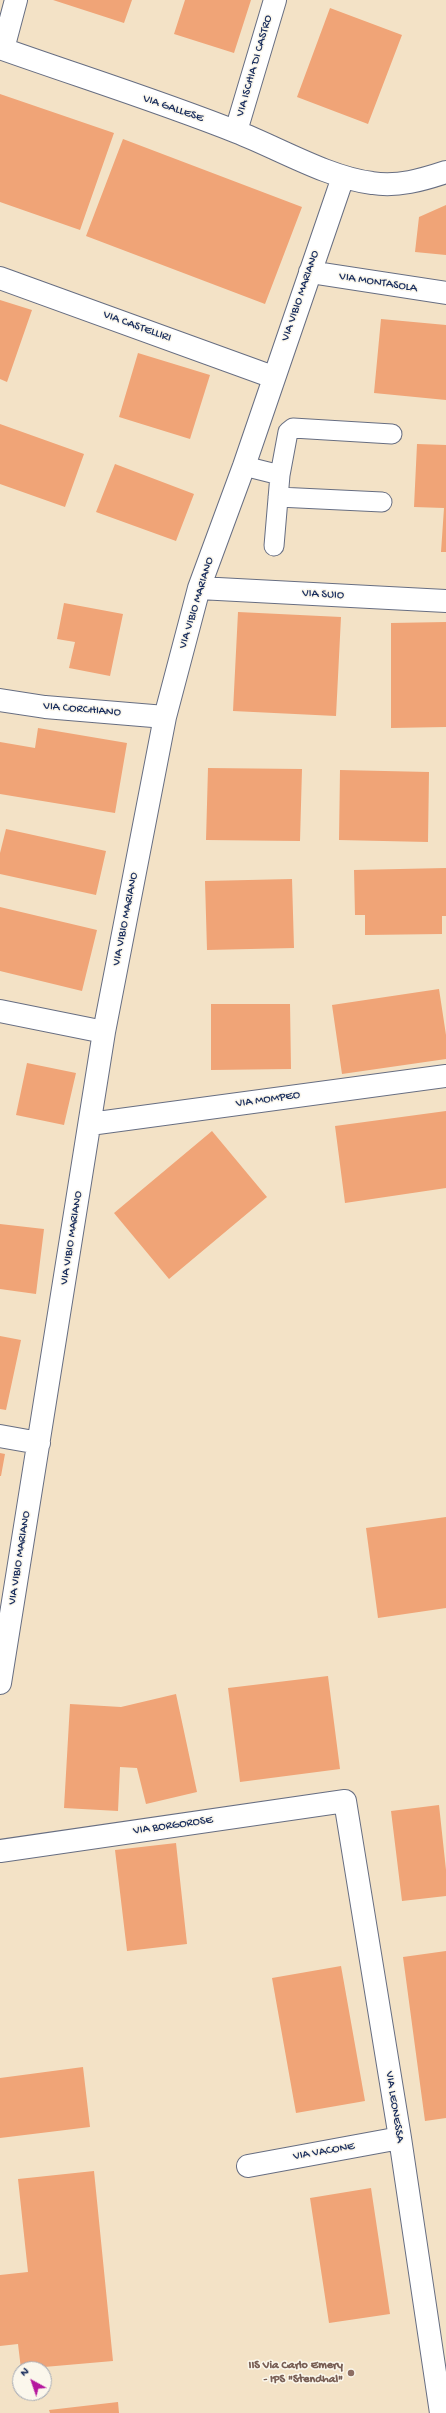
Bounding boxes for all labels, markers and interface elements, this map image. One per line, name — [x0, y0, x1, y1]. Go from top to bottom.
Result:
street label: VIA ISCHIA DI CASTRO — [234, 14, 276, 118]
street label: VIA GALLESE — [141, 92, 205, 126]
street label: VIA VIBIO MARIANO — [279, 249, 323, 343]
street label: VIA MONTASOLA — [338, 270, 418, 296]
street label: VIA CASTELLIRI — [101, 308, 173, 346]
street label: VIA VIBIO MARIANO — [176, 556, 218, 650]
street label: VIA SUIO — [302, 587, 344, 603]
street label: VIA CORCHIANO — [43, 699, 121, 721]
street label: VIA VIBIO MARIANO — [110, 871, 142, 967]
street label: VIA MOMPEO — [235, 1088, 301, 1112]
street label: VIA VIBIO MARIANO — [57, 1190, 87, 1286]
street label: VIA VIBIO MARIANO — [5, 1510, 35, 1606]
street label: VIA BORGOROSE — [132, 1813, 214, 1839]
street label: VIA LEONESSA — [381, 2070, 407, 2144]
street label: VIA VACONE — [292, 2140, 356, 2164]
place label: IIS Via Carlo Emery - IPS "Stendhal" — [249, 2359, 343, 2387]
north arrow — [12, 2361, 52, 2401]
text: N — [18, 2366, 32, 2379]
marker: IIS Via Carlo Emery - IPS "Stendhal" — [346, 2368, 356, 2378]

